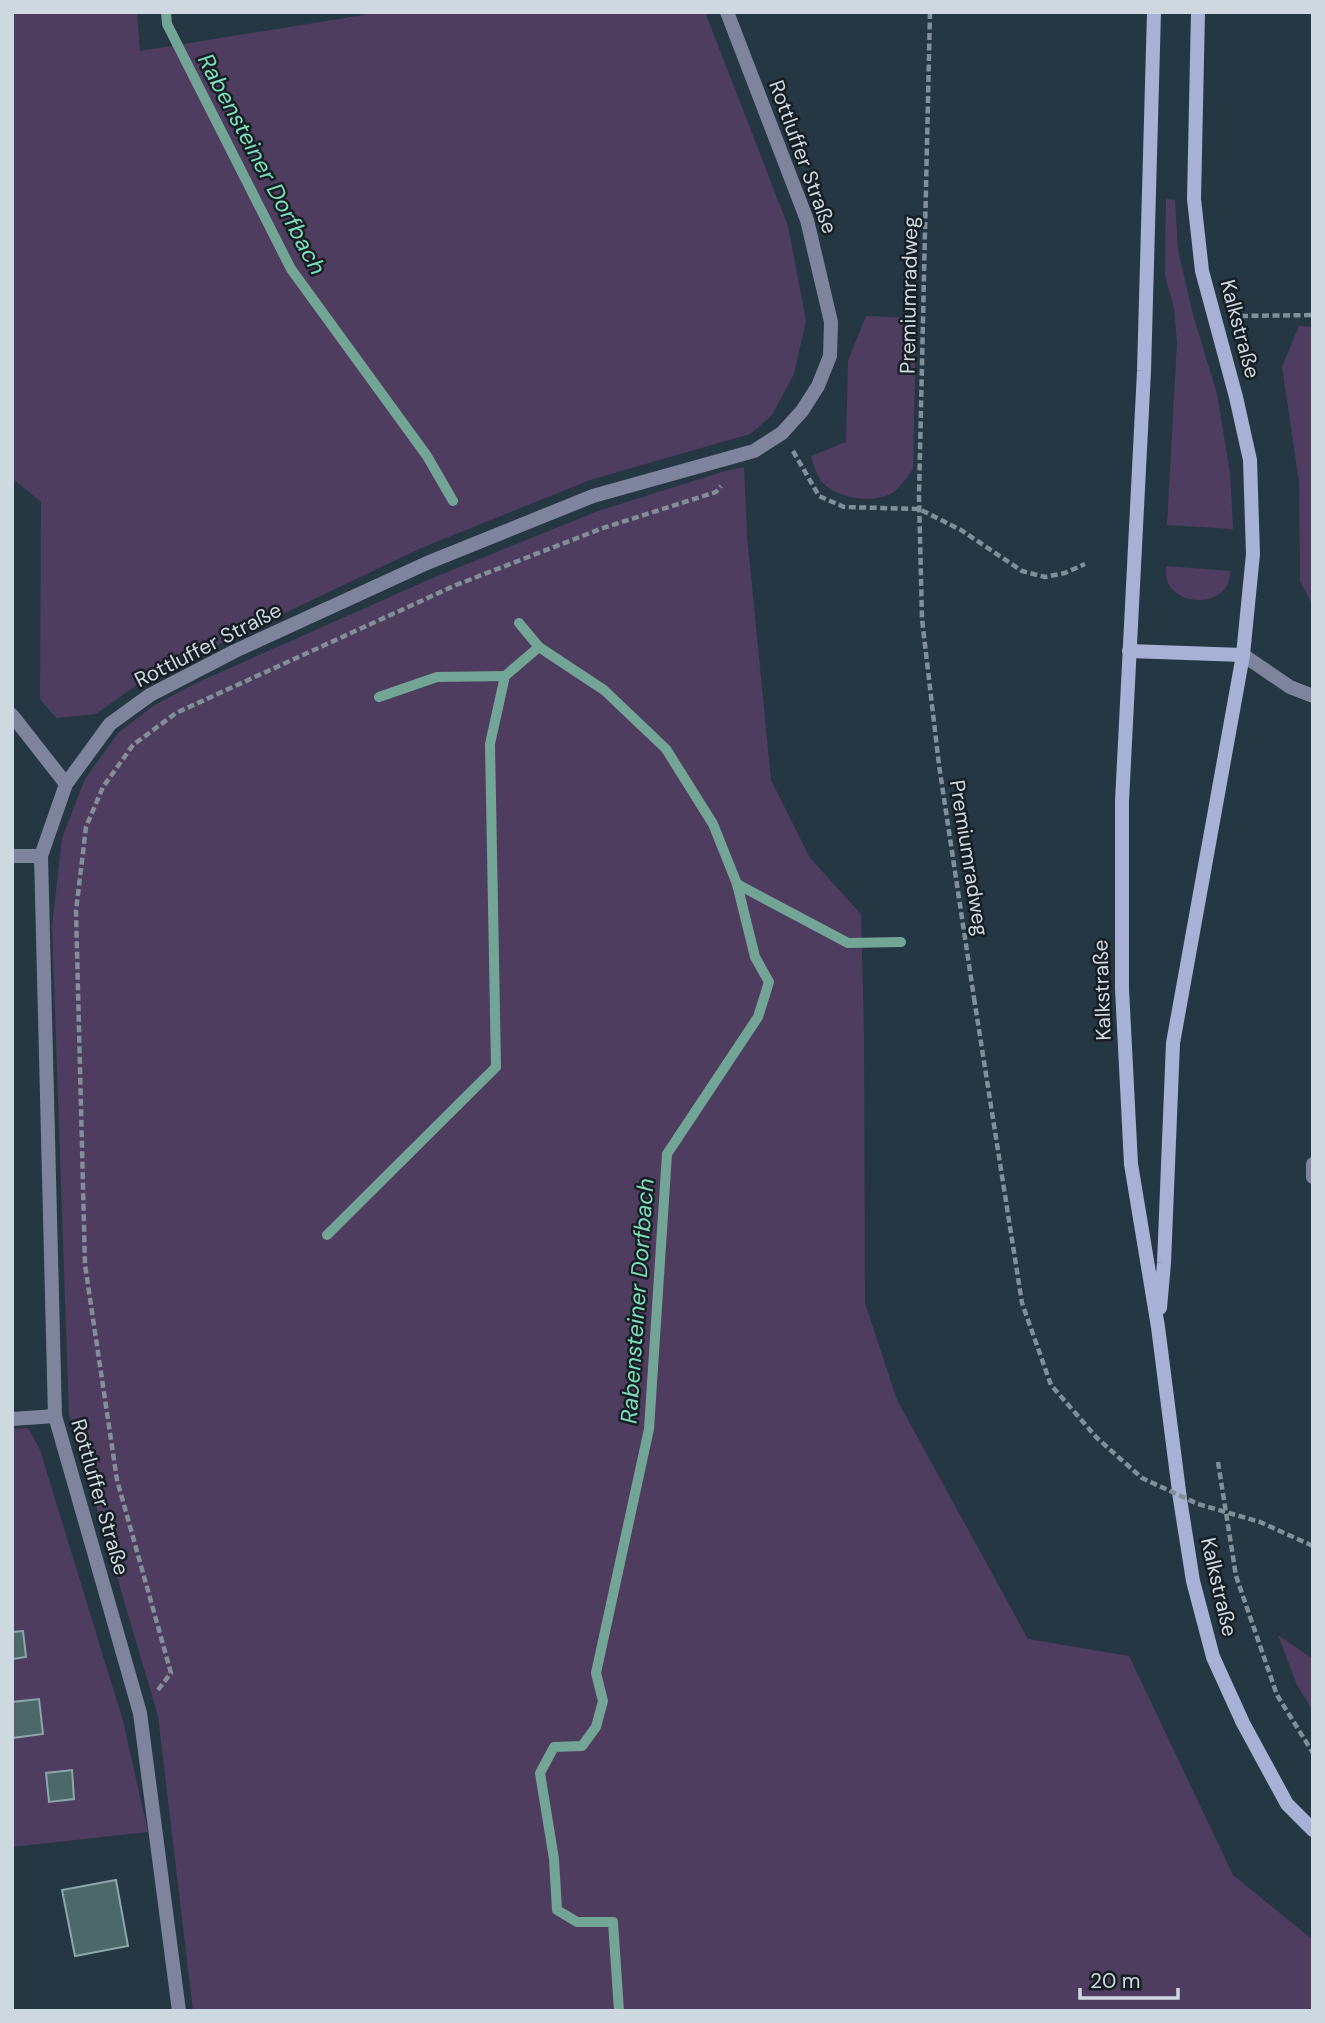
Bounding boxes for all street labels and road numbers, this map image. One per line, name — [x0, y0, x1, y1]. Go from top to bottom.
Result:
street label: Rottluffer Straße — [762, 76, 844, 238]
street label: Premiumradweg — [894, 216, 924, 374]
street label: Kalkstraße — [1213, 277, 1267, 381]
street label: Rottluffer Straße — [130, 596, 286, 694]
street label: Premiumradweg — [943, 778, 995, 938]
street label: Kalkstraße — [1086, 939, 1118, 1041]
street label: Rottluffer Straße — [64, 1416, 136, 1578]
street label: Kalkstraße — [1194, 1535, 1244, 1639]

